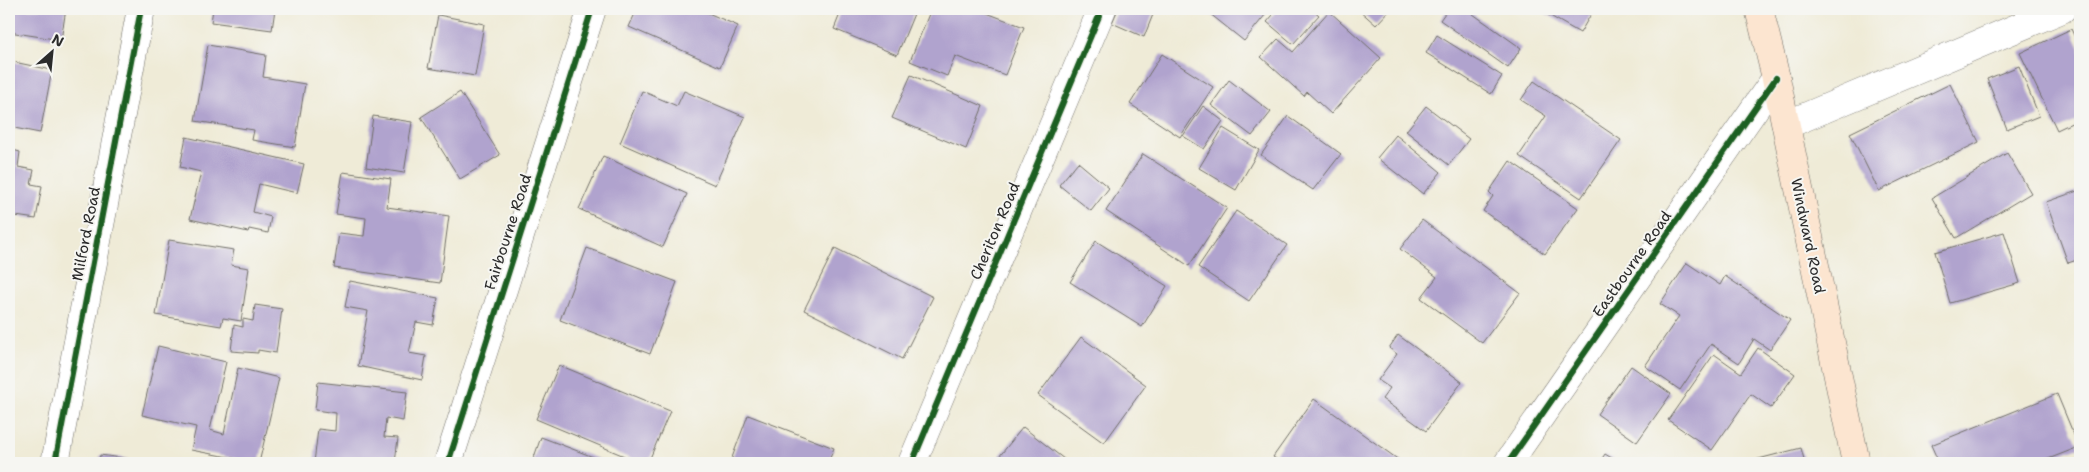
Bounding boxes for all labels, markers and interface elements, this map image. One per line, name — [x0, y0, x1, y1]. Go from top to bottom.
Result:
north arrow — [28, 28, 78, 78]
text: N — [49, 30, 67, 51]
street label: Fairbourne Road — [480, 171, 536, 293]
street label: Windward Road — [1786, 176, 1830, 296]
street label: Cheriton Road — [965, 179, 1025, 283]
street label: Milford Road — [67, 185, 105, 283]
street label: Eastbourne Road — [1588, 207, 1676, 321]

